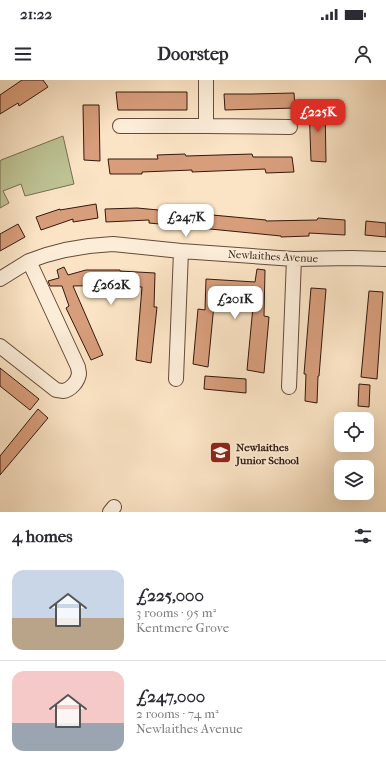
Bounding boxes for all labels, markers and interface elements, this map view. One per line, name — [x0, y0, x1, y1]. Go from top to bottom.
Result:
text: 21:22 — [20, 5, 52, 23]
icon: menu — [12, 43, 34, 65]
icon: person — [352, 43, 374, 65]
text: Doorstep — [157, 44, 229, 65]
pin: £225K — [290, 99, 346, 133]
text: £225K — [299, 104, 337, 119]
pin: £247K — [158, 204, 214, 238]
text: £247K — [167, 209, 205, 224]
street label: Newlaithes Avenue — [228, 248, 319, 265]
pin: £262K — [83, 272, 139, 306]
text: £262K — [92, 277, 130, 292]
pin: £201K — [207, 286, 263, 320]
text: £201K — [217, 291, 253, 306]
map controls — [334, 412, 374, 500]
button: locate — [334, 412, 374, 452]
school or university icon: Newlaithes Junior School — [207, 440, 233, 466]
place label: Newlaithes Junior School — [235, 441, 300, 467]
button: layers — [334, 460, 374, 500]
icon: filters — [352, 525, 374, 547]
text: 4 homes — [12, 526, 72, 546]
text: £225,000 — [136, 585, 204, 605]
icon: home — [44, 586, 92, 634]
text: 3 rooms · 95 m² — [136, 605, 216, 620]
text: Kentmere Grove — [136, 620, 229, 635]
text: £247,000 — [136, 686, 205, 706]
icon: home — [44, 687, 92, 735]
text: 2 rooms · 74 m² — [136, 706, 219, 721]
text: Newlaithes Avenue — [136, 721, 243, 736]

